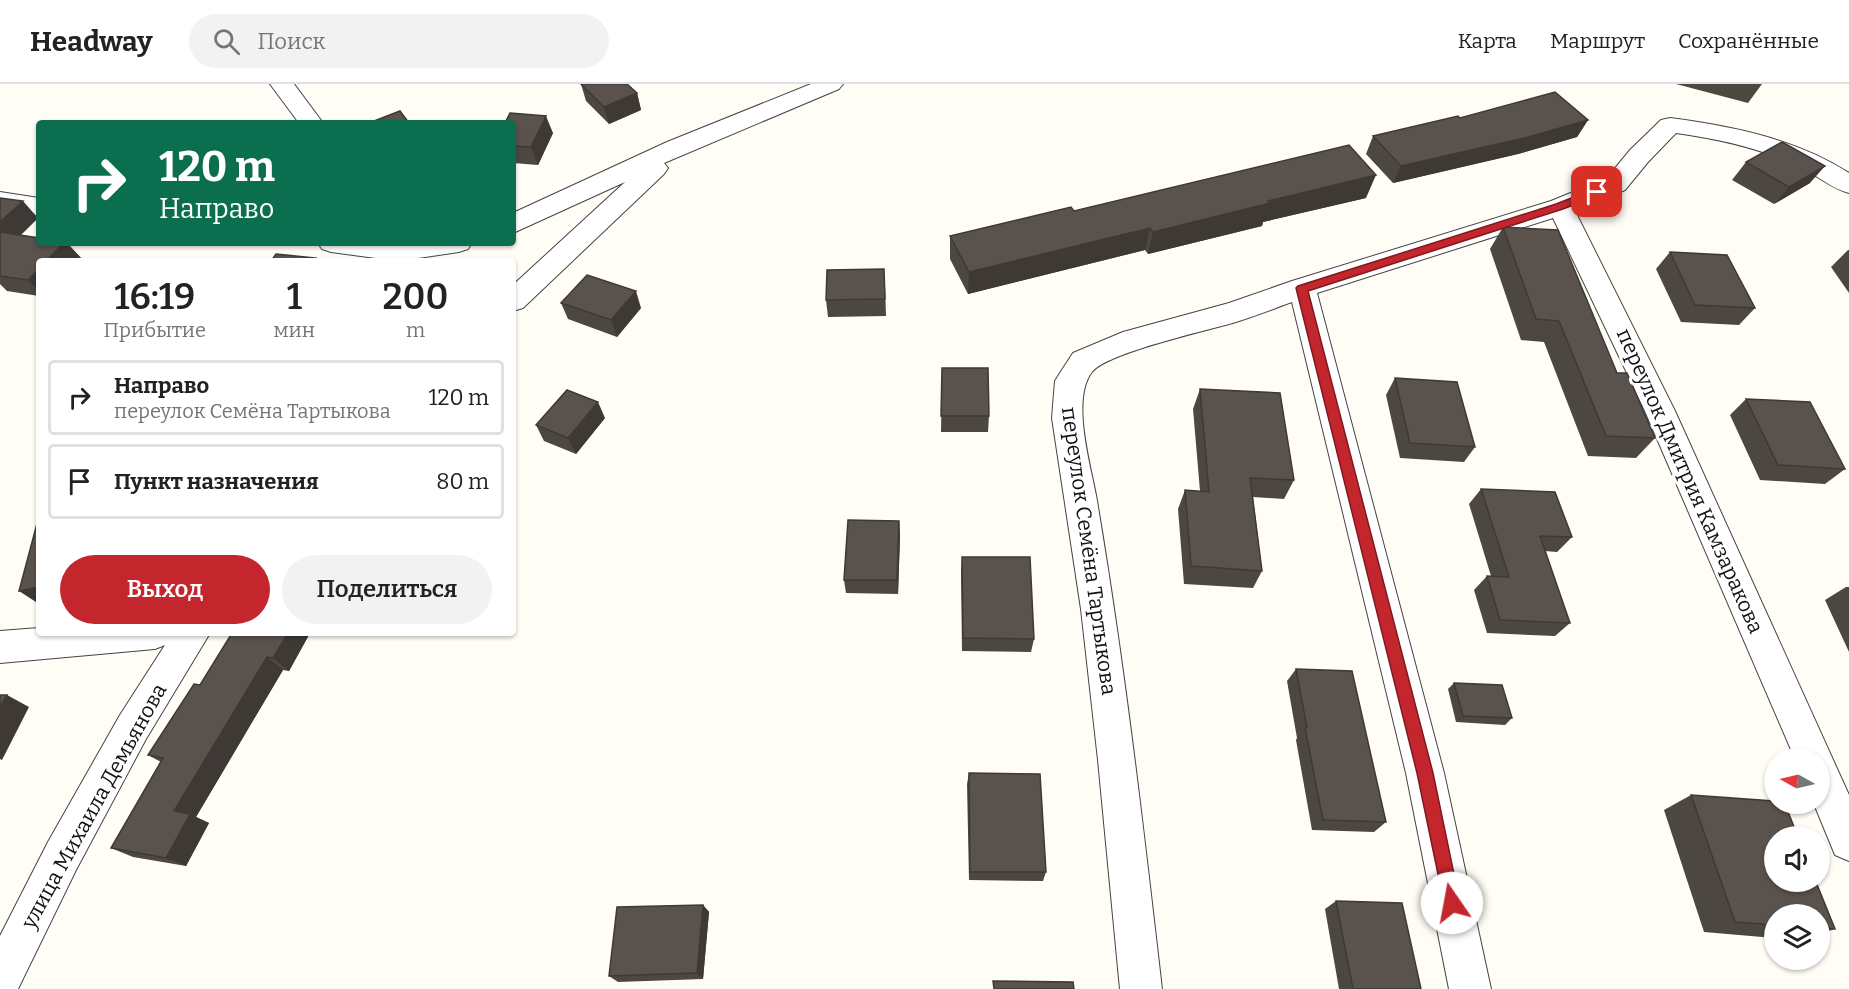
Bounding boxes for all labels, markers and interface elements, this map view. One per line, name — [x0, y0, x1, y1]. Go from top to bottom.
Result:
search box — [189, 14, 609, 68]
text: Headway — [30, 25, 153, 58]
icon: search — [210, 25, 243, 58]
text: Поиск — [258, 28, 325, 55]
text: Карта — [1458, 28, 1517, 54]
text: Маршрут — [1550, 28, 1645, 54]
text: Сохранённые — [1678, 28, 1819, 54]
text: 120 m — [159, 142, 275, 192]
icon: right — [60, 144, 138, 222]
pin — [1571, 166, 1622, 217]
icon: arrive — [1580, 175, 1613, 208]
text: Направо — [159, 193, 274, 225]
text: 16:19 — [114, 275, 195, 319]
text: 1 — [287, 275, 302, 319]
text: 200 — [383, 275, 448, 319]
text: Прибытие — [104, 318, 206, 342]
text: мин — [274, 318, 315, 342]
text: m — [406, 318, 425, 342]
street label: переулок Дмитрия Камзаракова — [1611, 324, 1769, 638]
text: Направо — [114, 372, 209, 399]
icon: right — [63, 381, 96, 414]
text: 120 m — [429, 384, 489, 411]
text: переулок Семёна Тартыкова — [114, 399, 391, 423]
street label: переулок Семёна Тартыкова — [1056, 405, 1122, 697]
icon: arrive — [63, 465, 96, 498]
text: Пункт назначения — [114, 468, 319, 495]
text: 80 m — [436, 468, 489, 495]
button: Выход — [60, 555, 270, 624]
button: Поделиться — [282, 555, 492, 624]
street label: улица Михаила Демьянова — [15, 679, 173, 934]
north arrow — [1764, 748, 1830, 814]
map controls — [1764, 748, 1830, 970]
button: sound — [1764, 826, 1830, 892]
position arrow — [1420, 871, 1484, 935]
button: layers — [1764, 904, 1830, 970]

